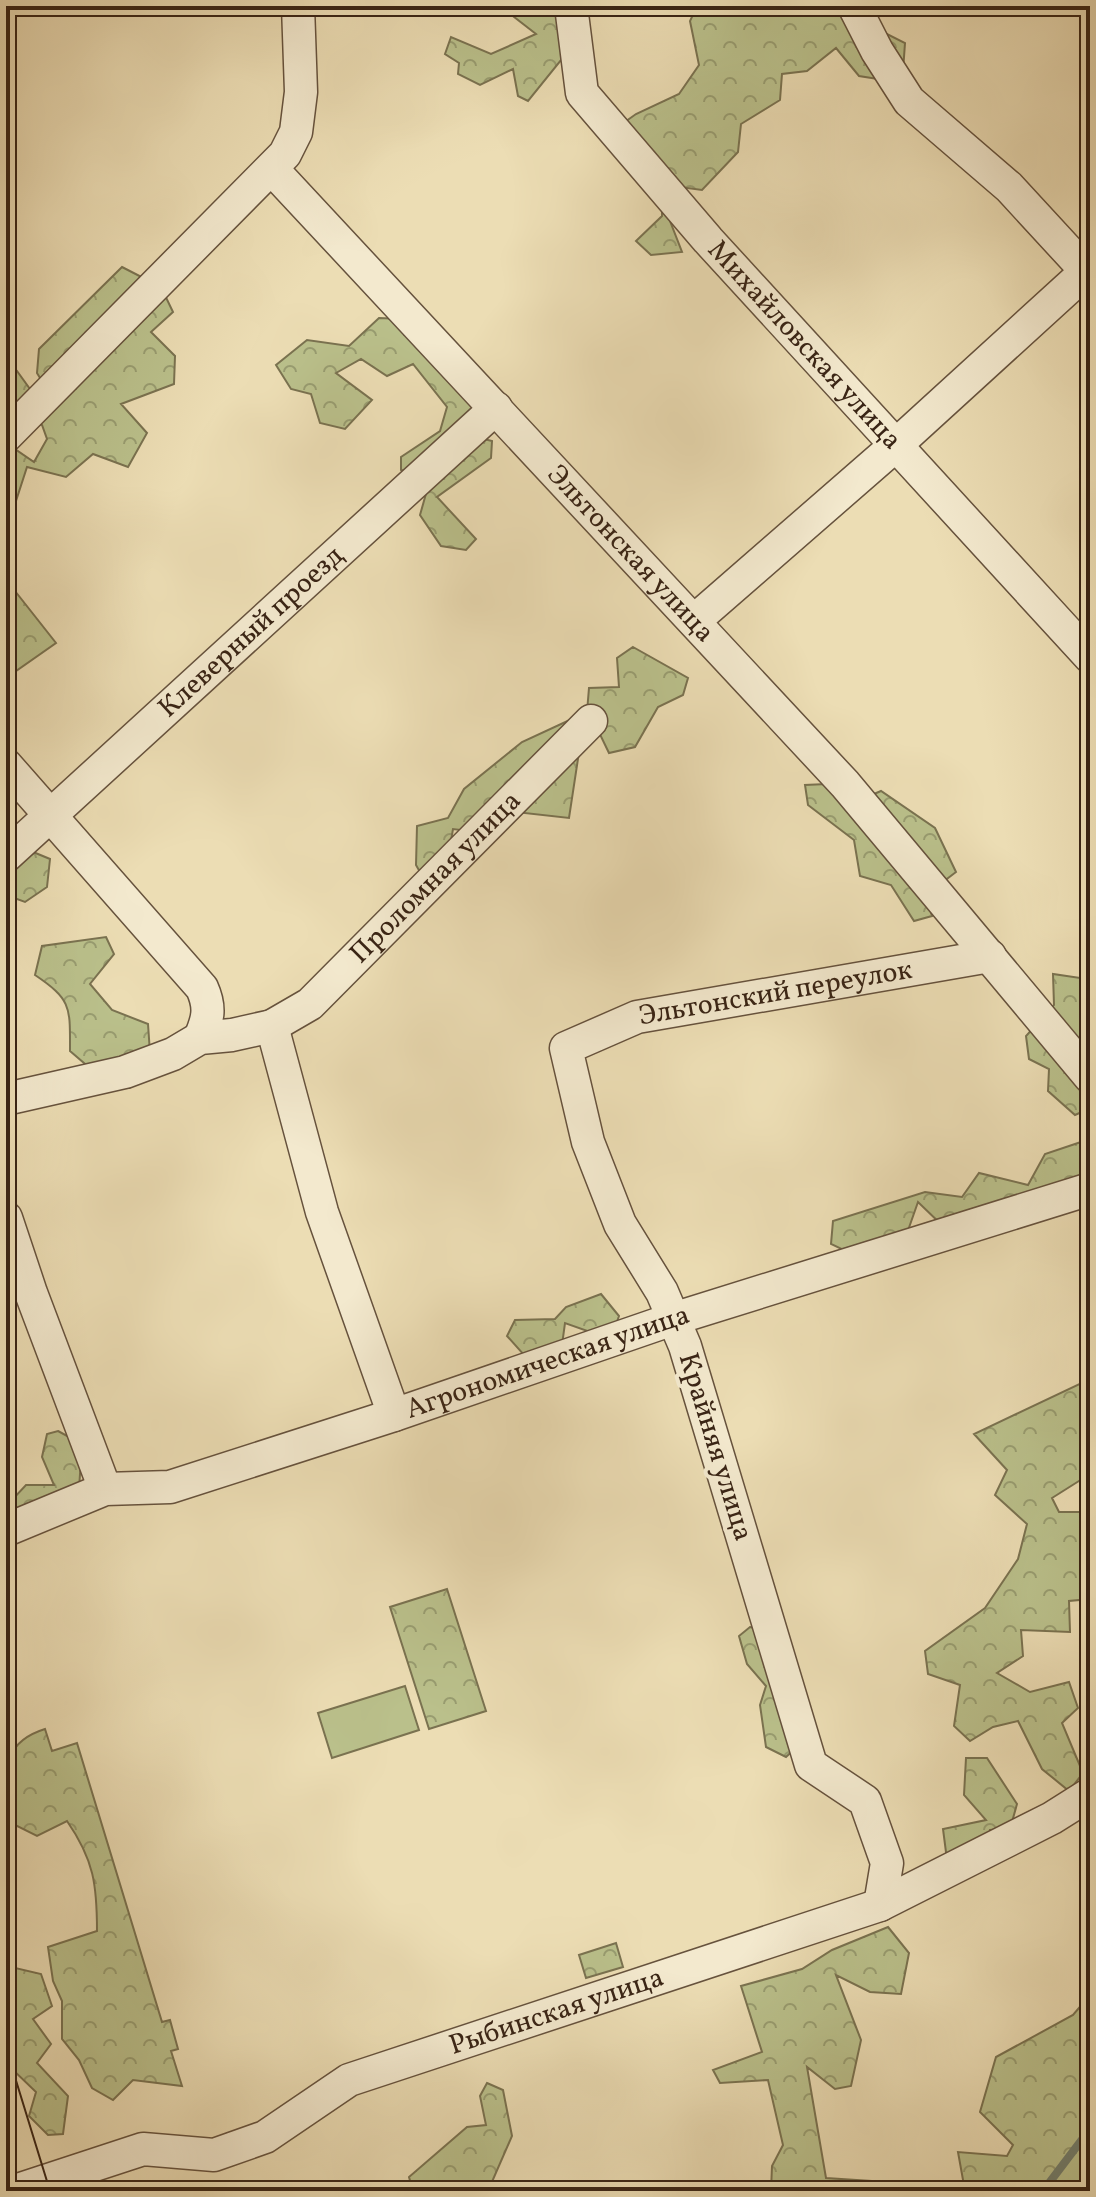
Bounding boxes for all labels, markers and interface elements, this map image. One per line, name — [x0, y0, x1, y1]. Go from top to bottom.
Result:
street label: Михайловская улица — [698, 232, 911, 459]
street label: Эльтонская улица — [538, 456, 723, 651]
street label: Клеверный проезд — [150, 537, 353, 727]
street label: Проломная улица — [341, 782, 530, 973]
street label: Эльтонский переулок — [636, 950, 915, 1036]
street label: Агрономическая улица — [401, 1296, 694, 1429]
street label: Крайняя улица — [668, 1348, 762, 1546]
street label: Рыбинская улица — [444, 1958, 669, 2065]

